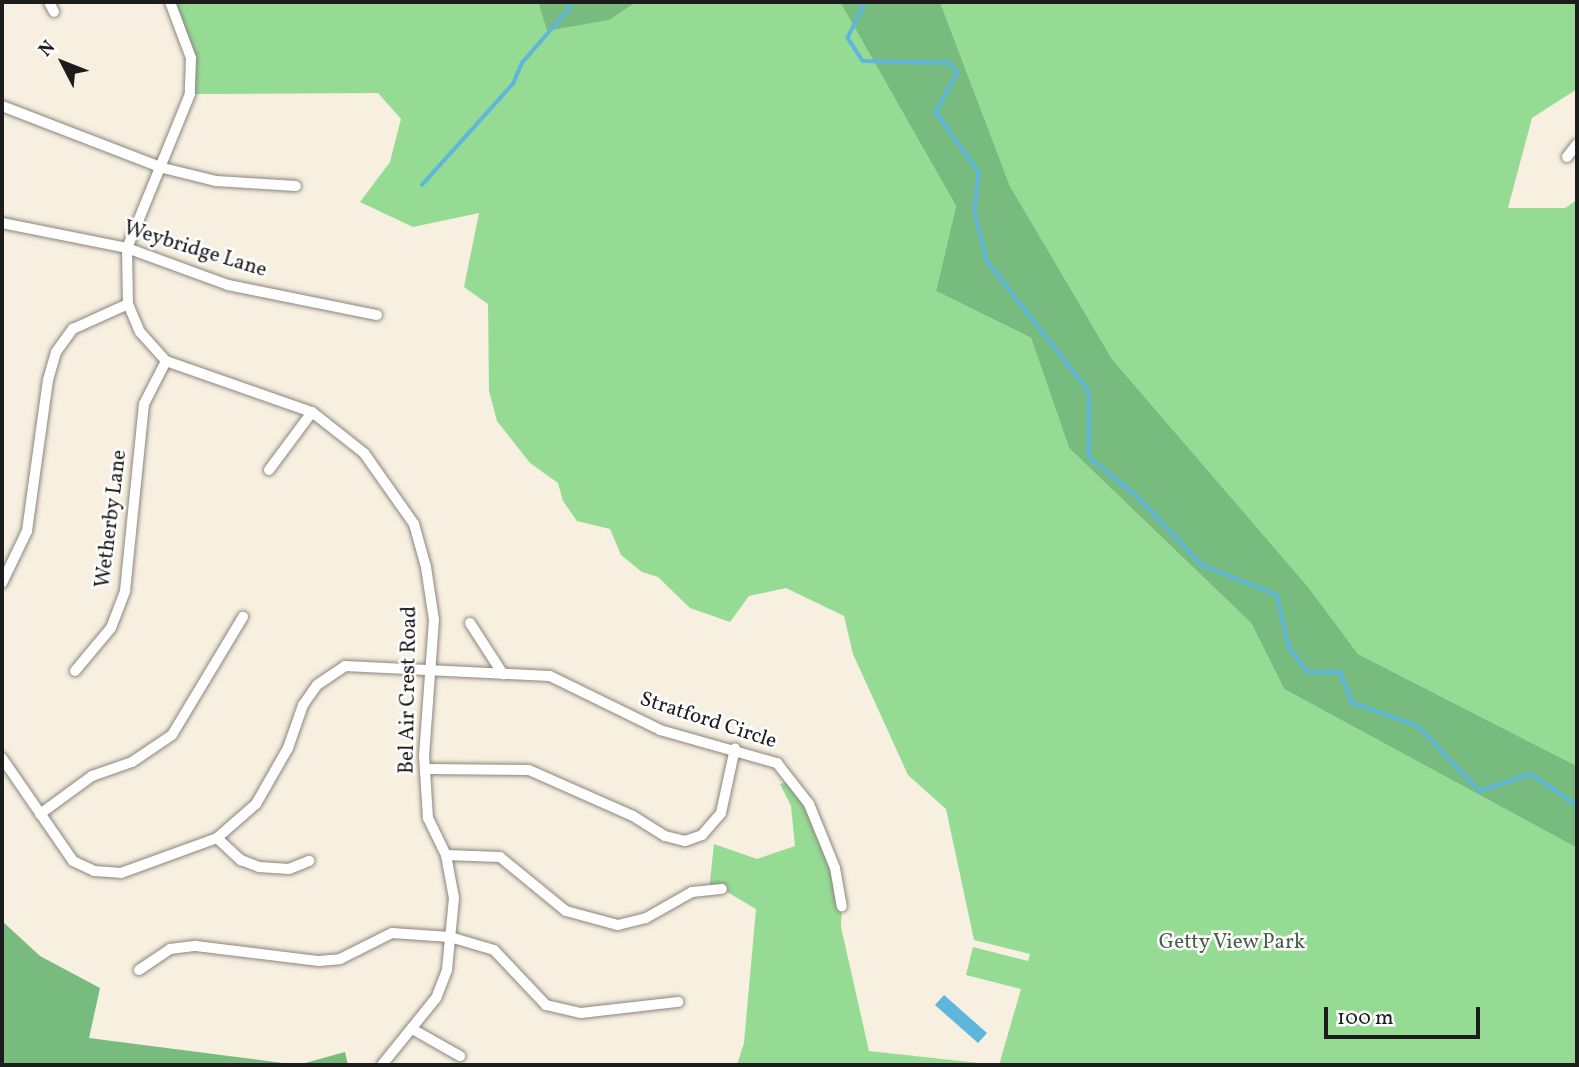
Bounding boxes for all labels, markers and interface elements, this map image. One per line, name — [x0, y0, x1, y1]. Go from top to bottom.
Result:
north arrow — [28, 28, 98, 98]
text: N — [33, 35, 62, 63]
street label: Weybridge Lane — [120, 216, 270, 284]
street label: Wetherby Lane — [91, 448, 133, 590]
street label: Bel Air Crest Road — [395, 606, 423, 774]
street label: Stratford Circle — [636, 687, 780, 755]
park label: Getty View Park — [1158, 930, 1306, 956]
scale bar — [1327, 993, 1483, 1038]
text: 100 m — [1337, 1004, 1394, 1033]

